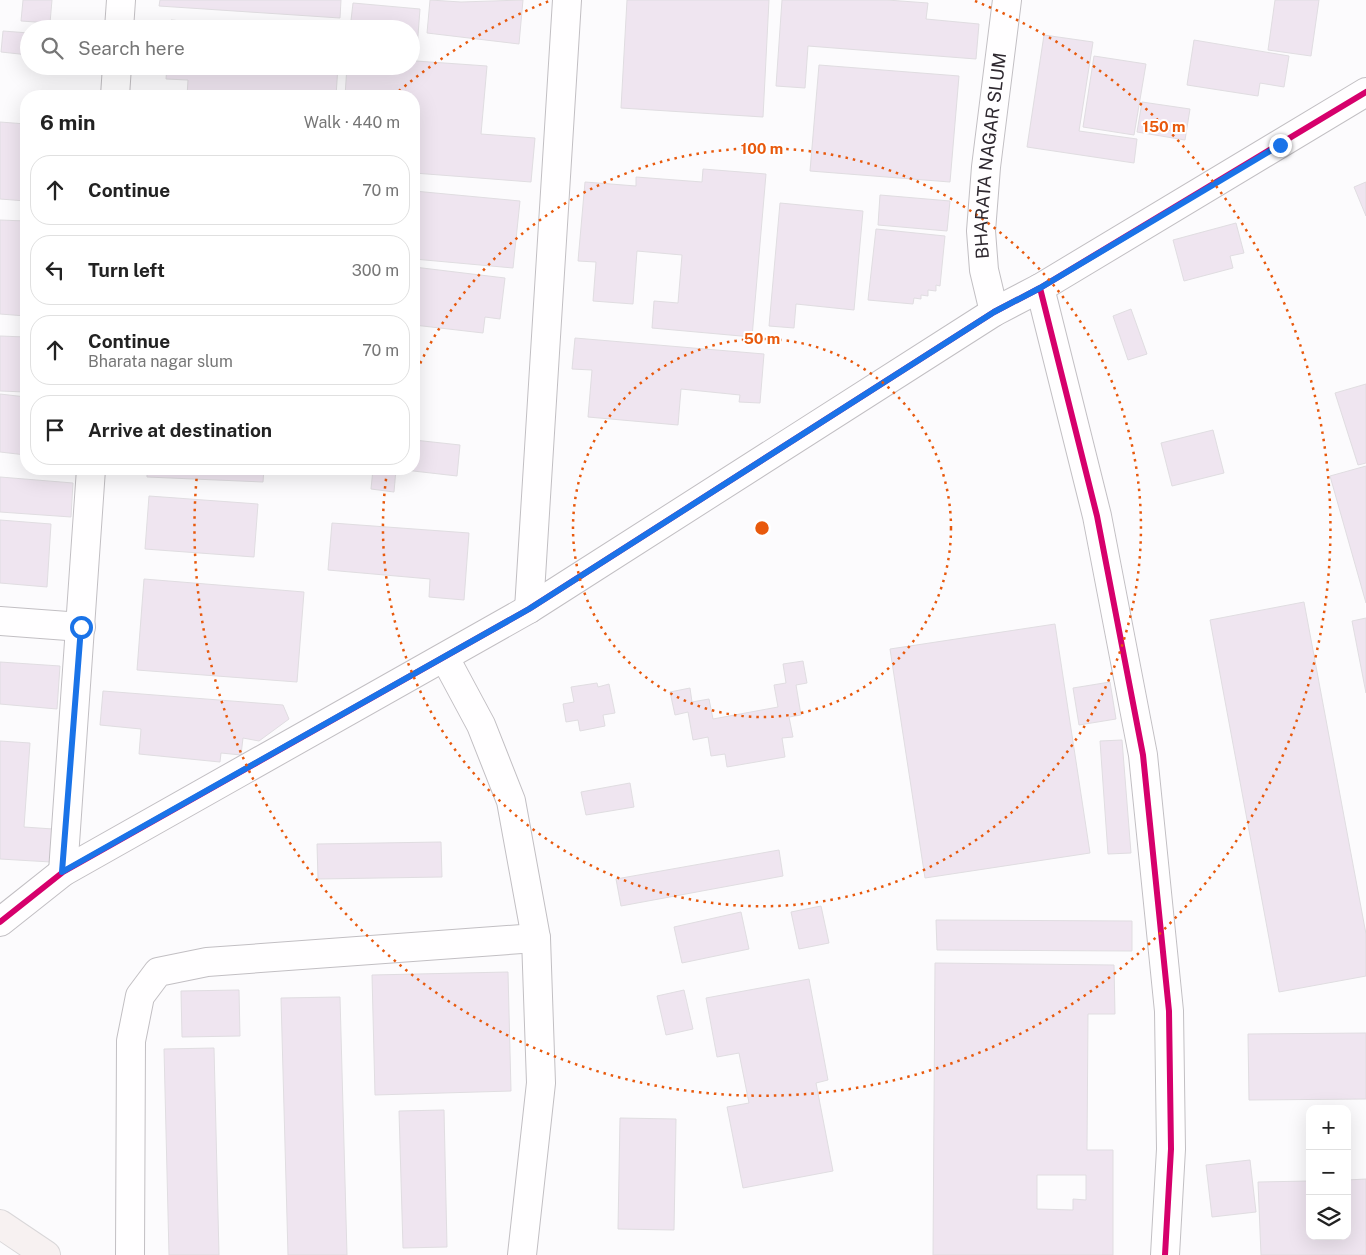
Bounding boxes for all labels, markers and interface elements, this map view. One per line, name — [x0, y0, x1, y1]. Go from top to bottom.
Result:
search box — [20, 20, 420, 75]
icon: search — [38, 34, 66, 62]
text: Search here — [78, 37, 185, 59]
street label: BHARATA NAGAR SLUM — [970, 51, 1010, 260]
text: 6 min — [40, 110, 96, 135]
text: Walk · 440 m — [304, 113, 400, 132]
text: 150 m — [1142, 118, 1186, 135]
route end — [1269, 134, 1292, 157]
text: 100 m — [741, 140, 783, 157]
icon: ahead — [41, 176, 69, 204]
text: Continue — [88, 179, 170, 201]
text: 70 m — [362, 181, 399, 200]
icon: left — [41, 256, 69, 284]
text: Turn left — [88, 259, 165, 281]
text: 300 m — [352, 261, 399, 280]
text: Continue — [88, 330, 170, 352]
text: 50 m — [744, 330, 780, 347]
icon: ahead — [41, 336, 69, 364]
text: 70 m — [362, 341, 399, 360]
text: Bharata nagar slum — [88, 352, 233, 371]
icon: arrive — [41, 416, 69, 444]
text: Arrive at destination — [88, 419, 272, 441]
centre of rings — [753, 519, 771, 537]
route start — [70, 616, 93, 639]
map controls — [1306, 1105, 1351, 1240]
button: + — [1306, 1105, 1351, 1150]
button: − — [1306, 1150, 1351, 1195]
button: layers — [1306, 1195, 1351, 1240]

